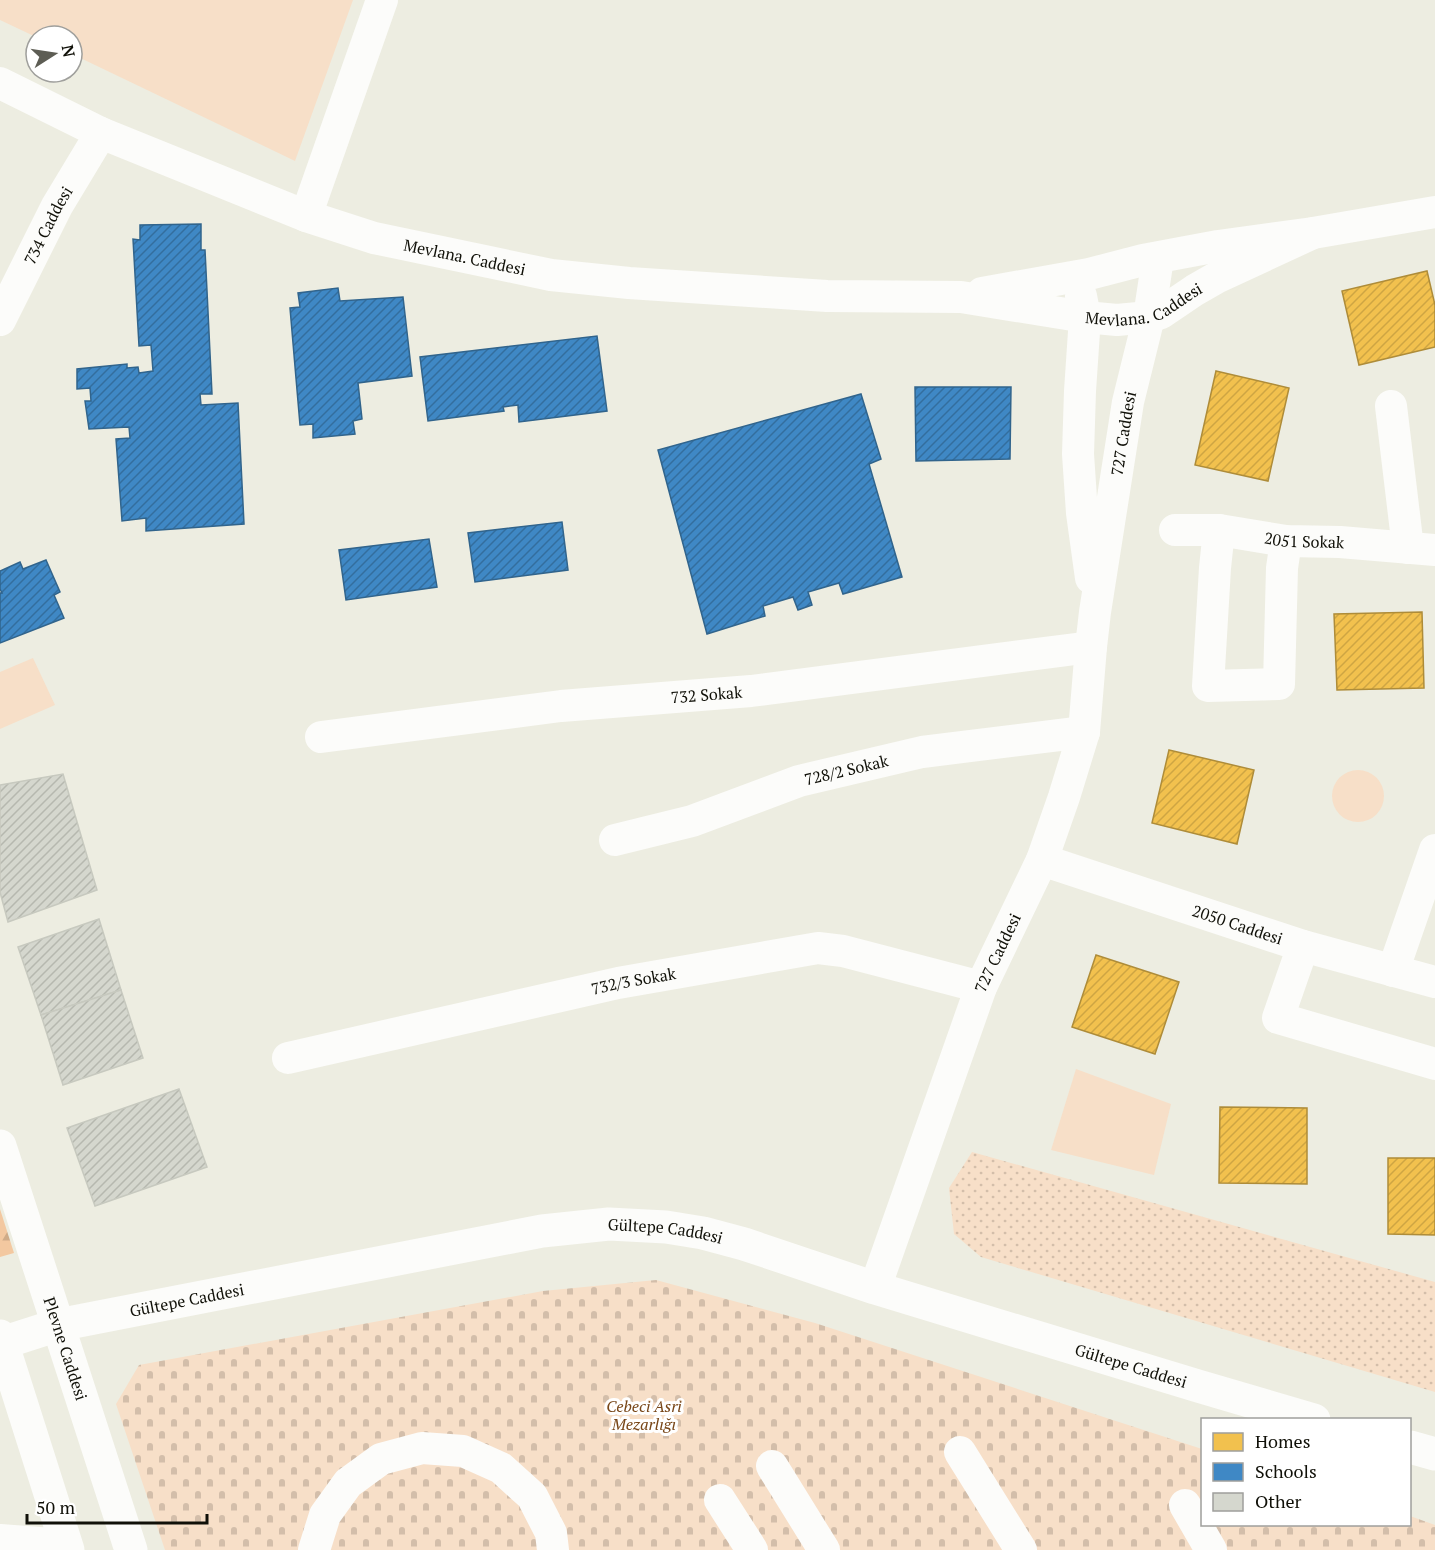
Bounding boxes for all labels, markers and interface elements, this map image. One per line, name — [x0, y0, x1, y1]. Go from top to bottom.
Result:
north arrow — [24, 24, 84, 84]
text: N — [57, 43, 81, 59]
street label: 734 Caddesi — [18, 182, 78, 268]
street label: Mevlana. Caddesi — [402, 234, 528, 280]
street label: Mevlana. Caddesi — [1084, 277, 1206, 331]
street label: 727 Caddesi — [1106, 389, 1141, 477]
street label: 2051 Sokak — [1263, 527, 1346, 553]
street label: 732 Sokak — [670, 681, 744, 708]
street label: 728/2 Sokak — [802, 749, 891, 790]
street label: 2050 Caddesi — [1190, 899, 1286, 950]
street label: 727 Caddesi — [969, 909, 1026, 995]
street label: 732/3 Sokak — [589, 962, 678, 1000]
street label: Gültepe Caddesi — [607, 1213, 726, 1249]
street label: Gültepe Caddesi — [128, 1278, 246, 1322]
street label: Plevne Caddesi — [39, 1294, 93, 1403]
street label: Gültepe Caddesi — [1072, 1338, 1190, 1393]
park label: Cebeci Asri Mezarlığı — [606, 1395, 682, 1435]
legend — [1201, 1418, 1411, 1526]
text: Homes — [1255, 1429, 1310, 1453]
text: Schools — [1255, 1459, 1317, 1483]
scale bar — [27, 1487, 207, 1525]
text: Other — [1255, 1489, 1302, 1513]
text: 50 m — [36, 1495, 76, 1519]

